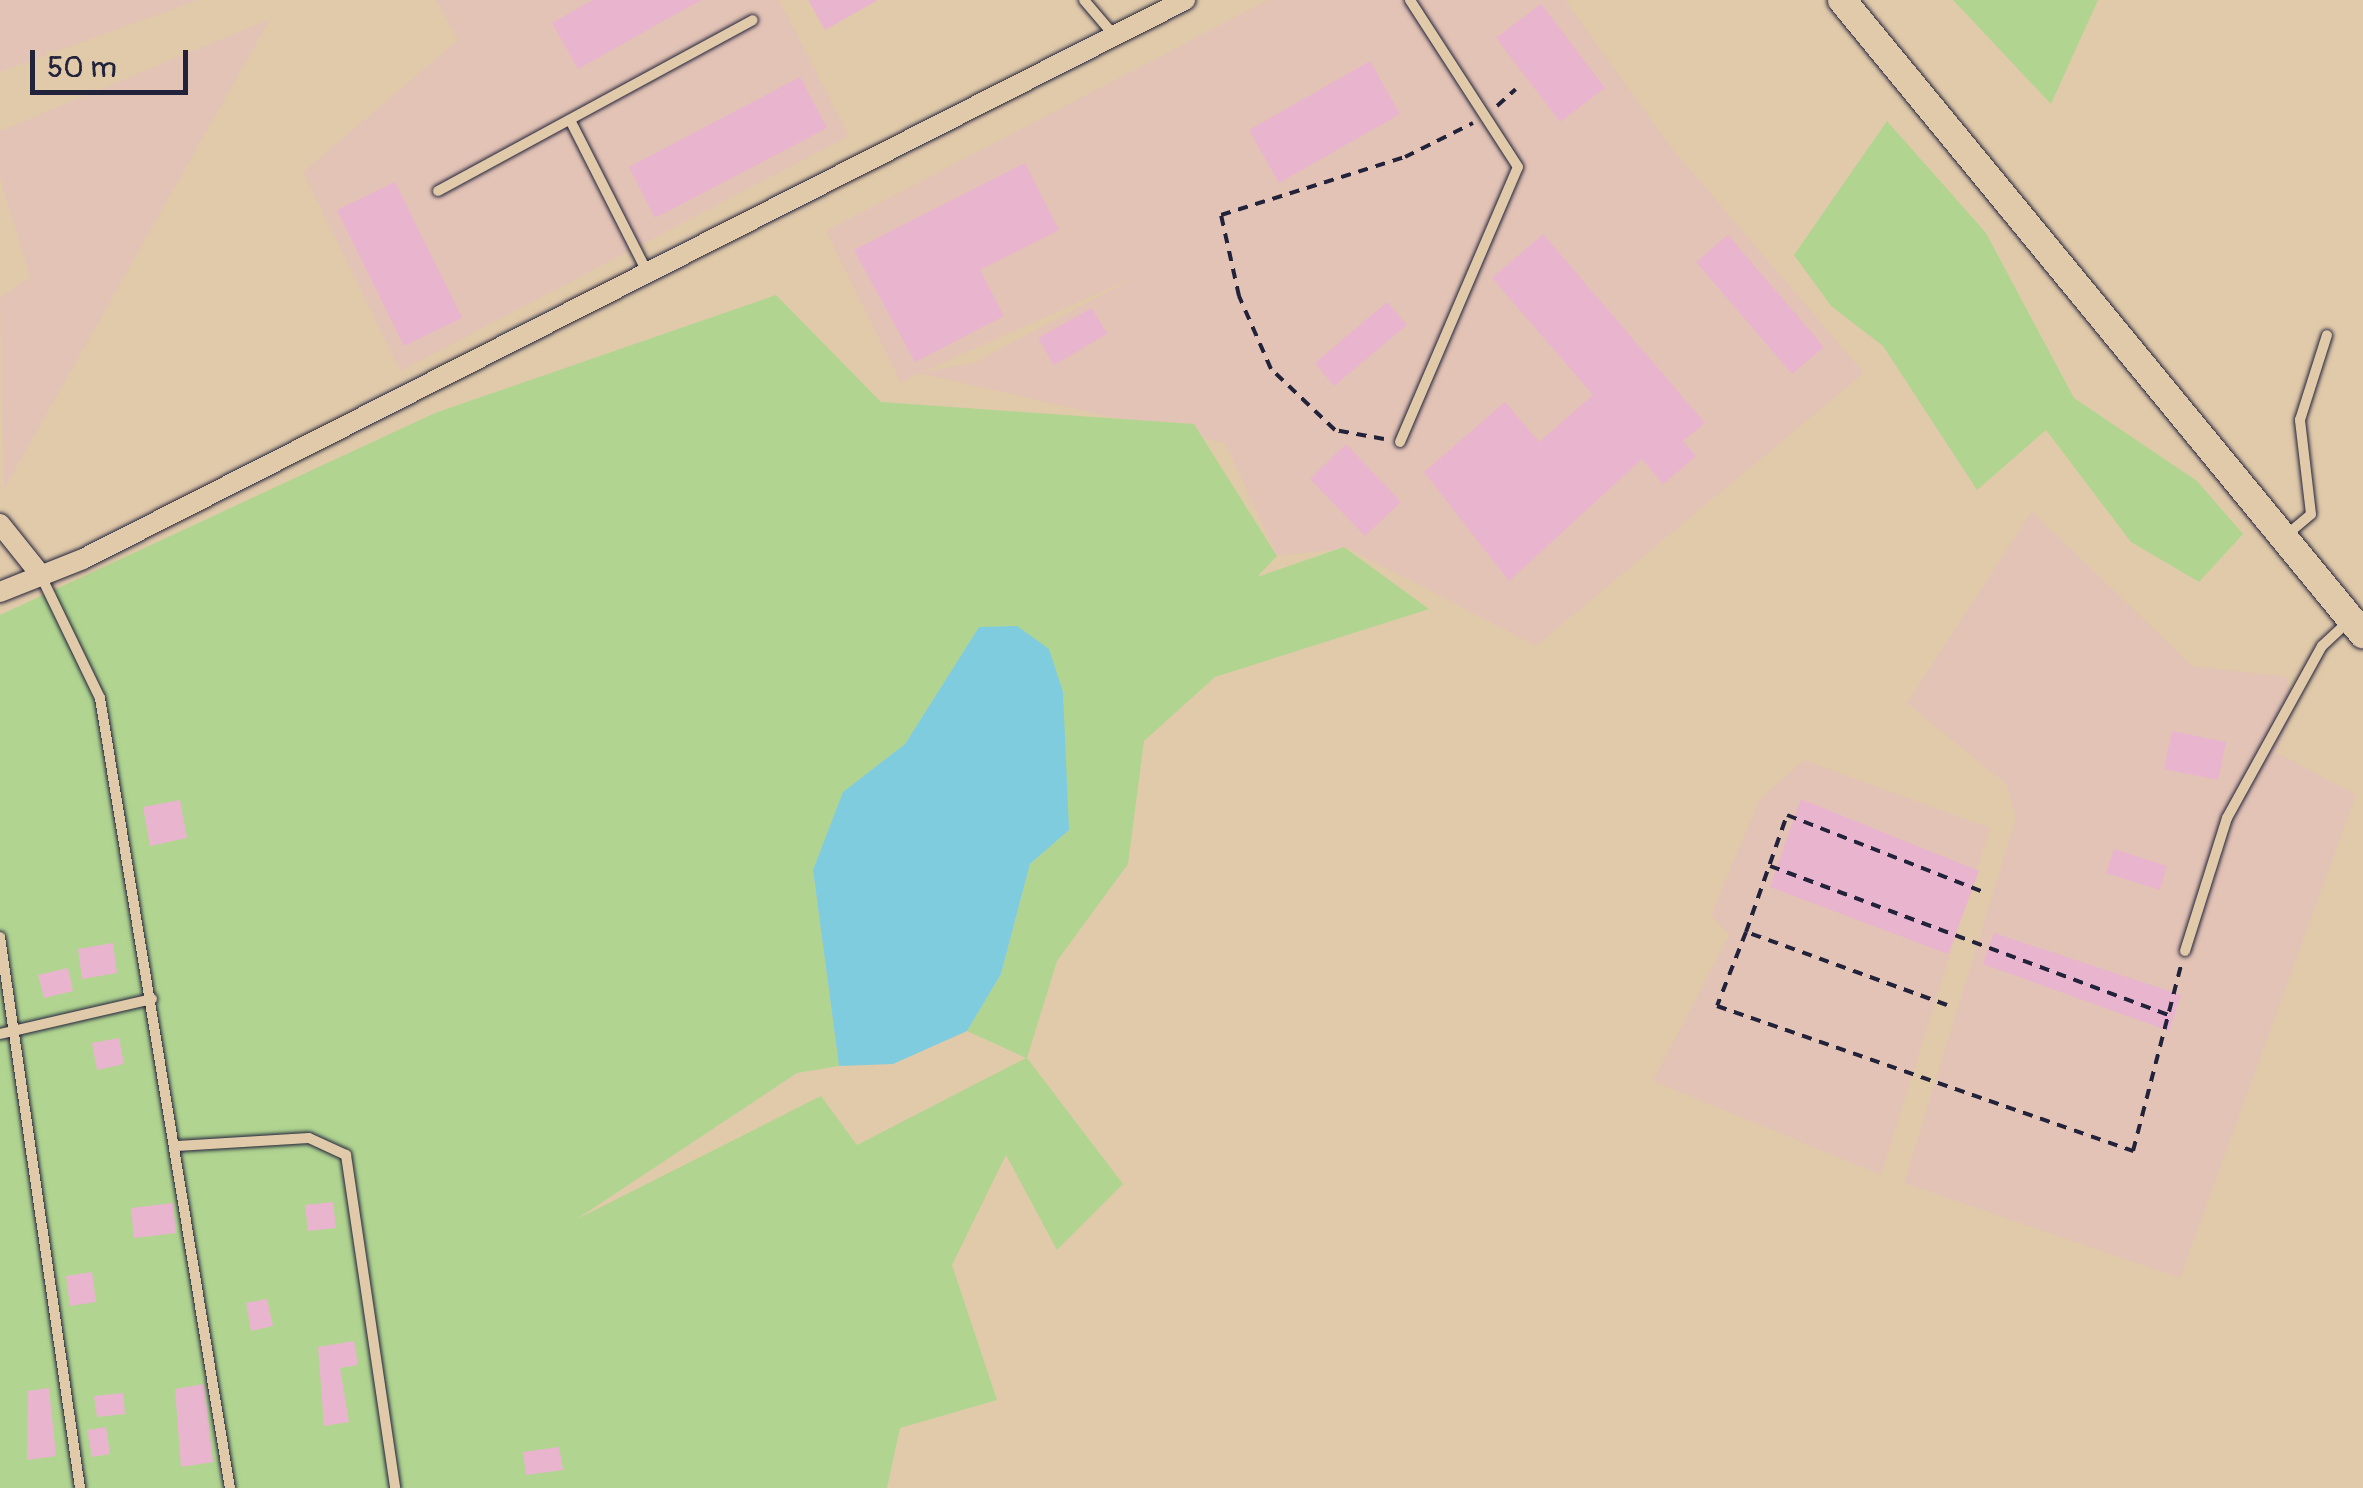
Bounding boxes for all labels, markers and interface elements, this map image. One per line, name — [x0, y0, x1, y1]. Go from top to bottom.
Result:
scale bar — [35, 30, 192, 92]
text: 50 m — [47, 49, 117, 86]

